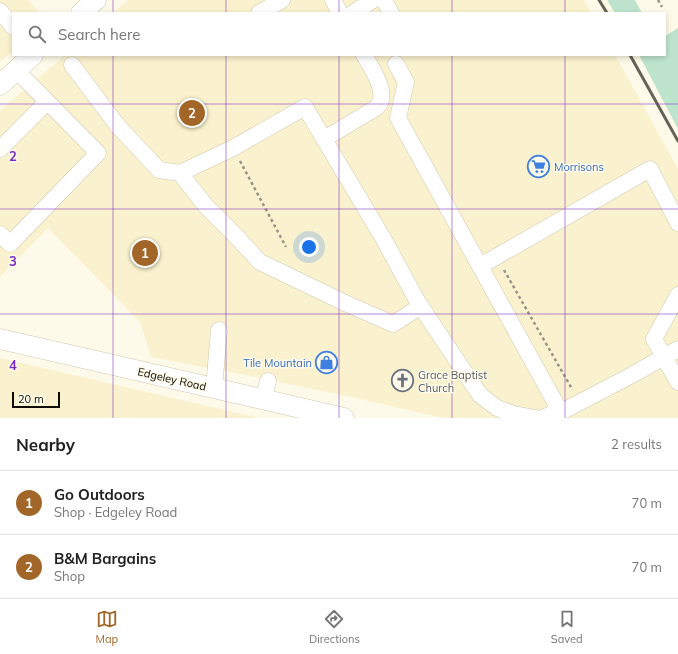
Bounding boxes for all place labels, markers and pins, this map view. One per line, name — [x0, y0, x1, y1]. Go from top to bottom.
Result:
pin: 2 — [179, 98, 205, 128]
supermarket icon: Morrisons — [525, 154, 551, 180]
place label: Morrisons — [554, 160, 604, 174]
pin: 1 — [132, 238, 158, 268]
shop icon: Tile Mountain — [314, 350, 340, 376]
place label: Tile Mountain — [243, 356, 312, 370]
church icon: Grace Baptist Church — [390, 368, 416, 394]
place label: Grace Baptist Church — [418, 368, 487, 395]

